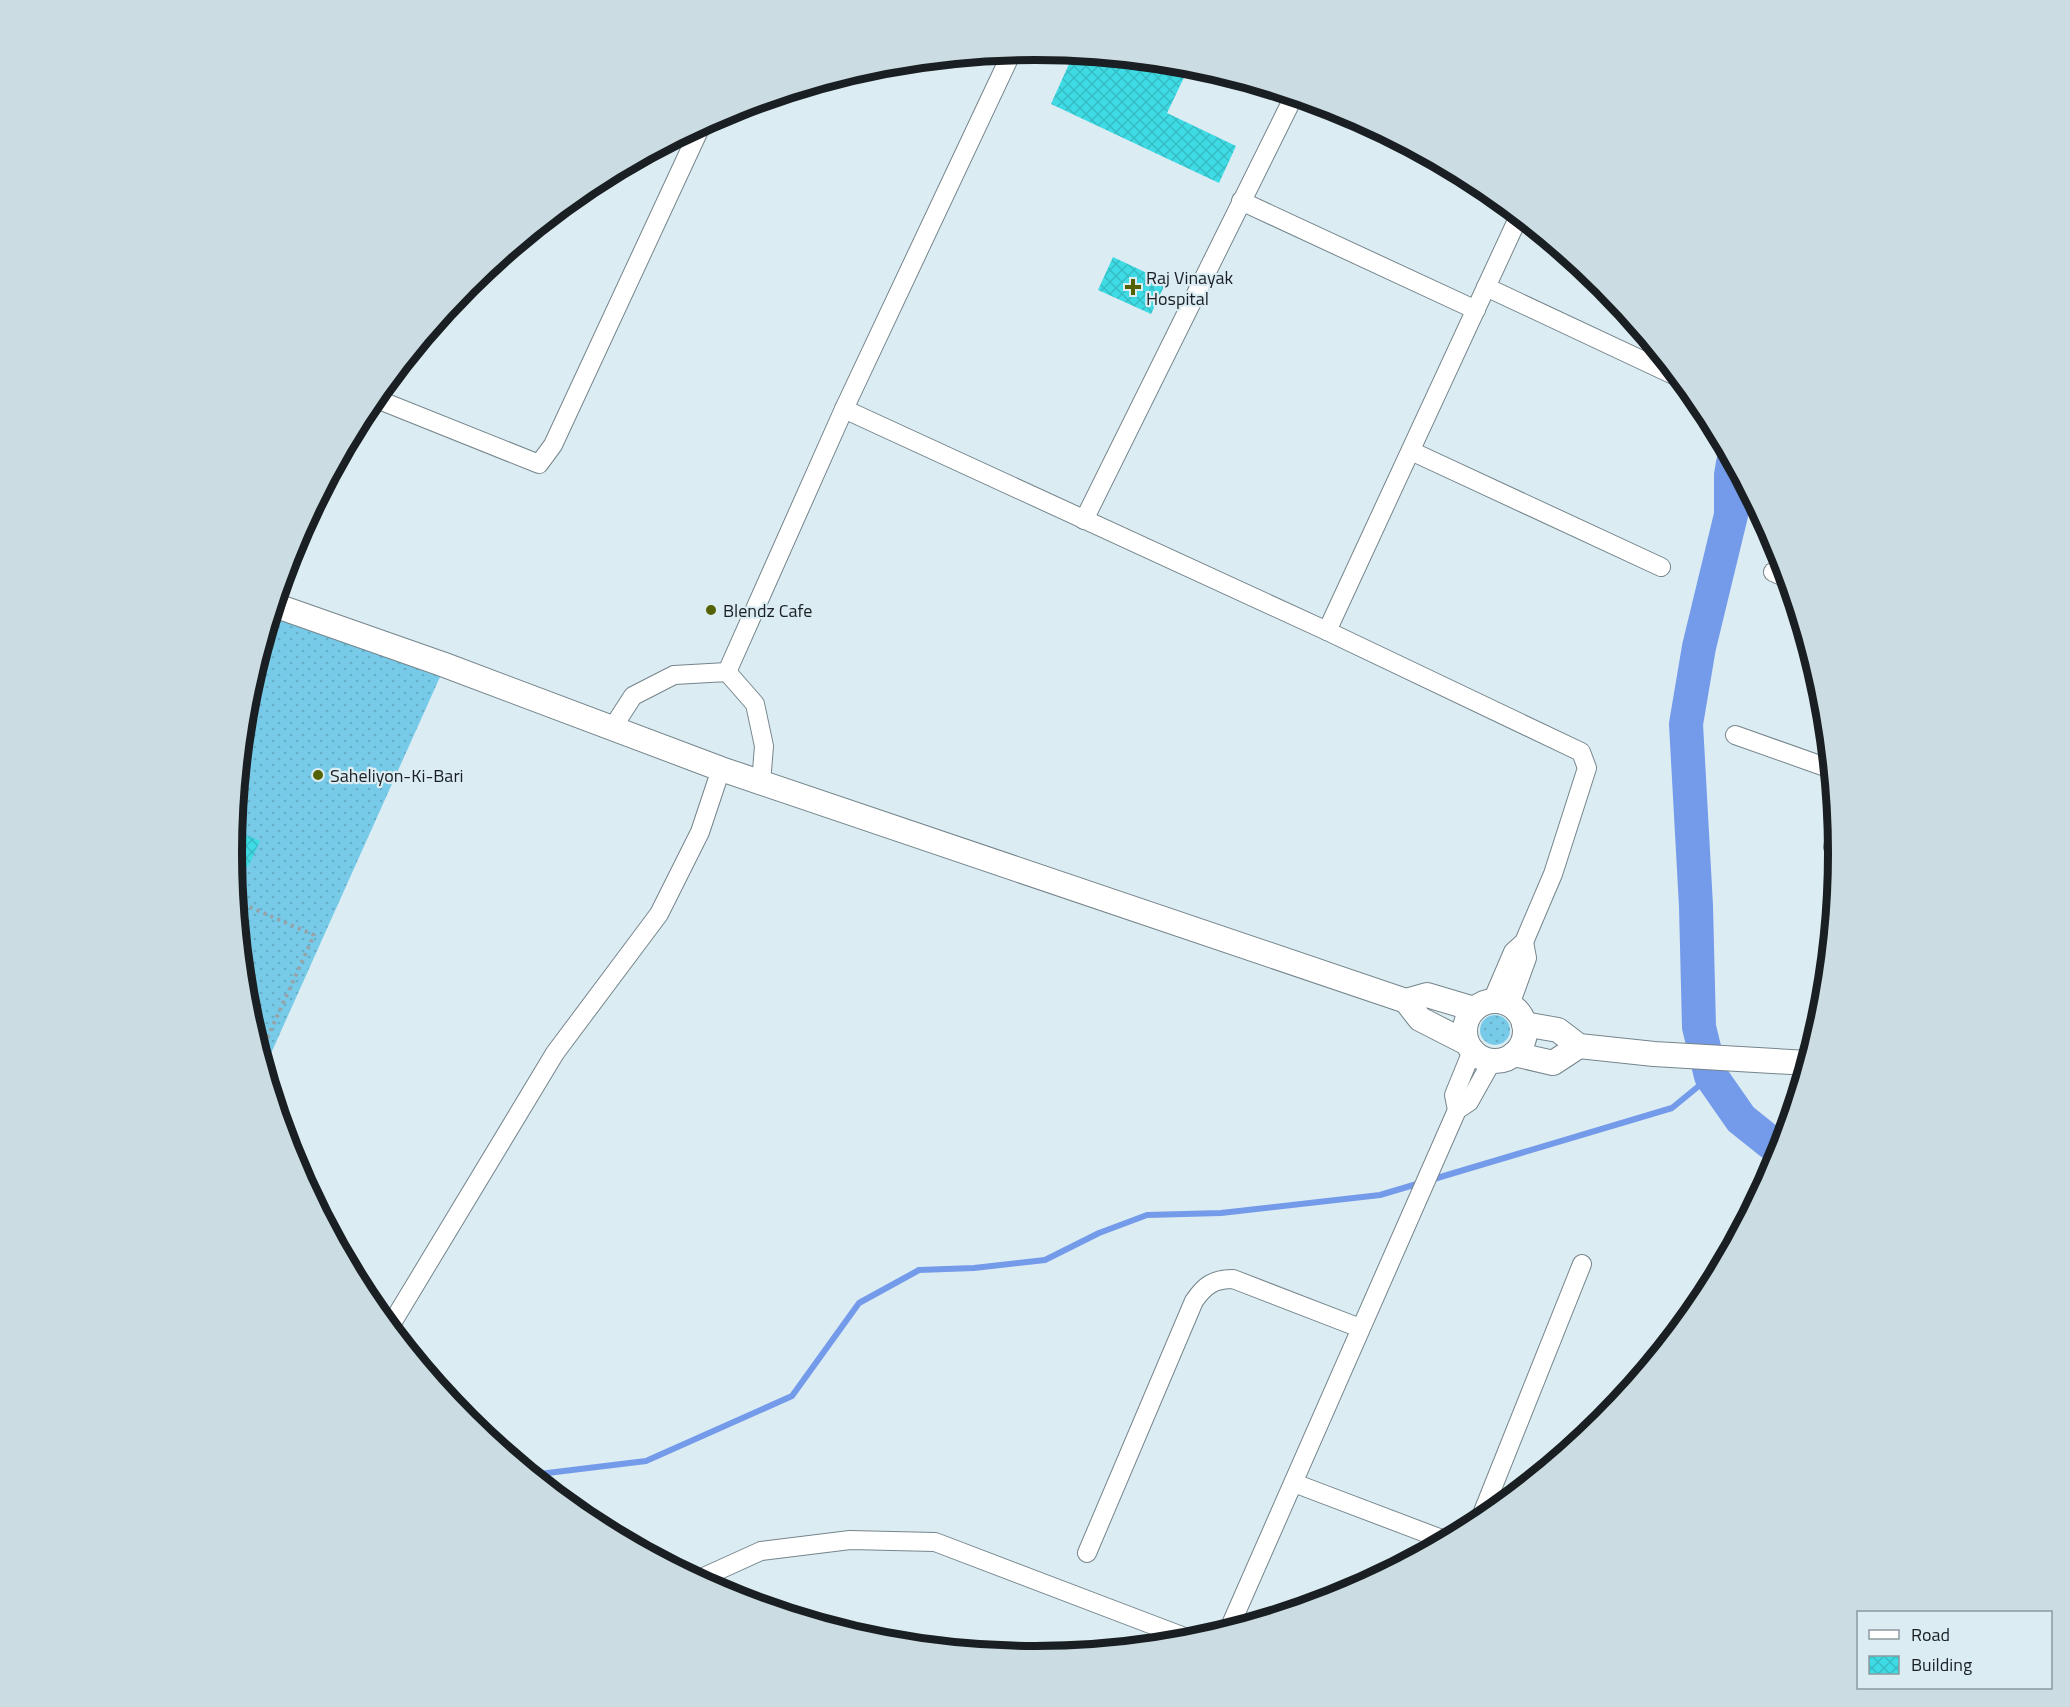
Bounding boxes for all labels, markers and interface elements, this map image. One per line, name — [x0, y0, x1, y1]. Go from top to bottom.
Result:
place label: Raj Vinayak Hospital — [1146, 264, 1234, 312]
marker: Raj Vinayak Hospital — [1124, 278, 1142, 296]
place label: Blendz Cafe — [723, 597, 812, 624]
marker: Blendz Cafe — [704, 603, 718, 617]
place label: Saheliyon-Ki-Bari — [330, 762, 464, 789]
marker: Saheliyon-Ki-Bari — [311, 768, 325, 782]
legend — [1857, 1611, 2052, 1689]
text: Road — [1911, 1621, 1950, 1648]
text: Building — [1911, 1651, 1972, 1678]

